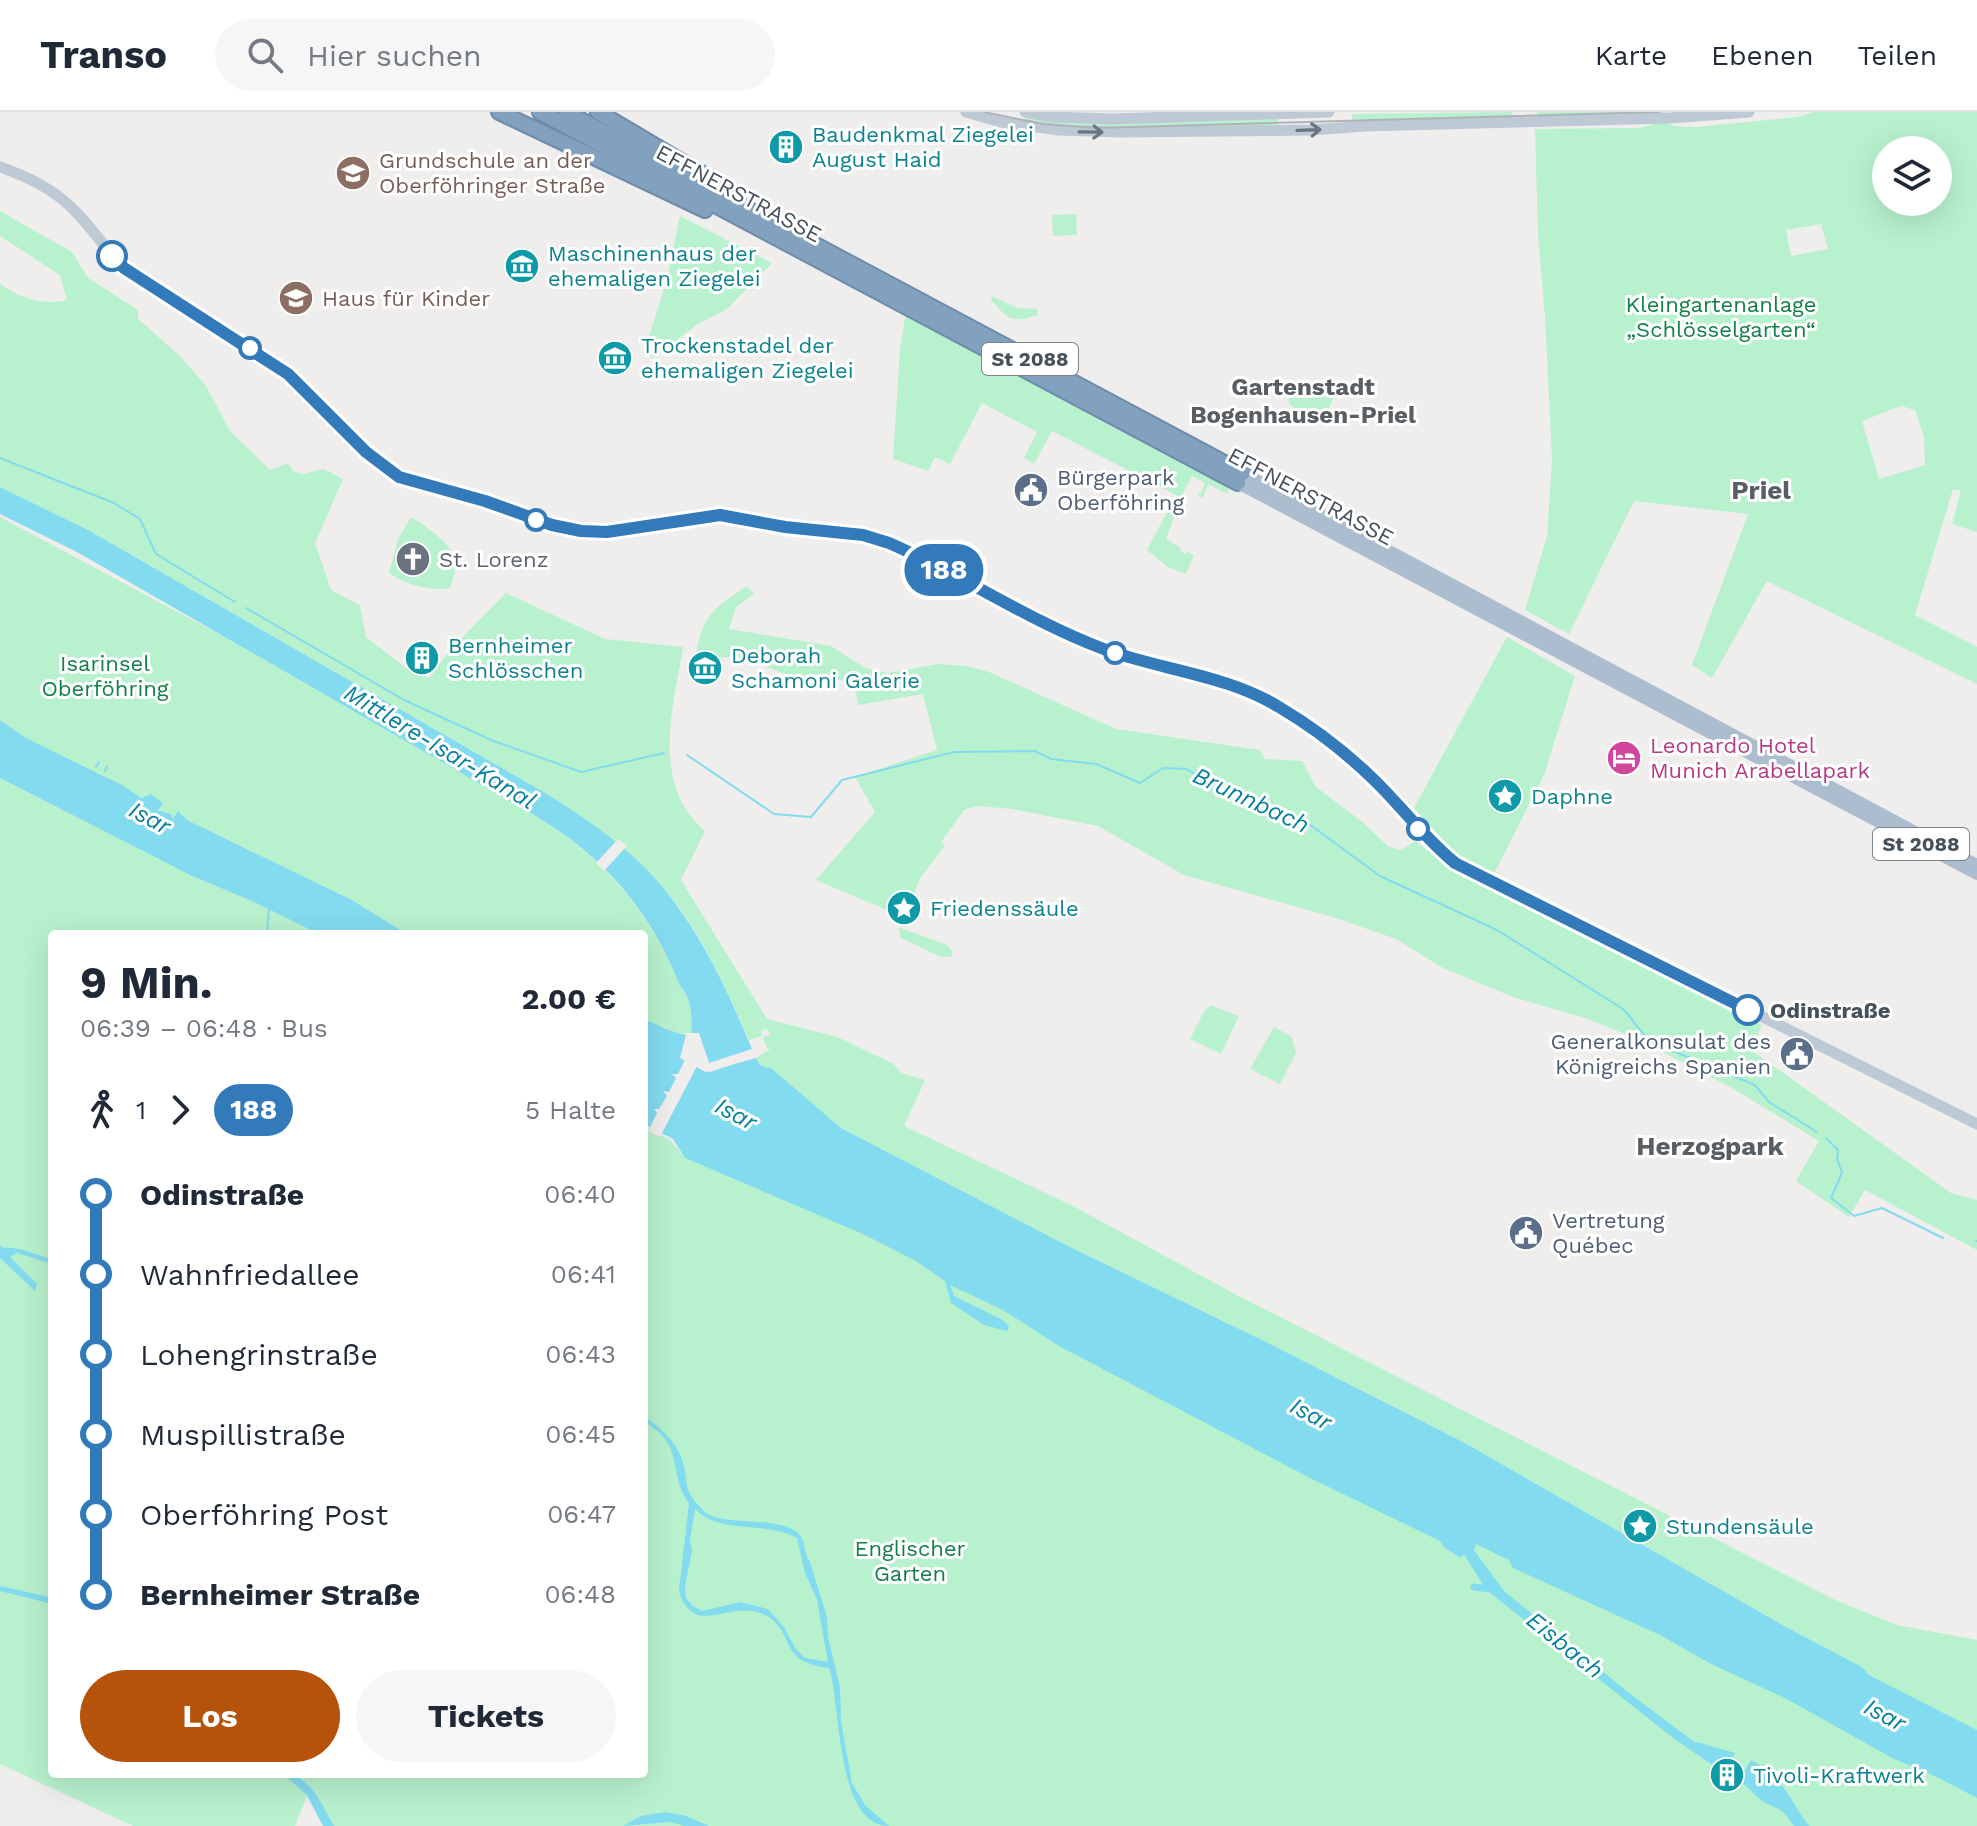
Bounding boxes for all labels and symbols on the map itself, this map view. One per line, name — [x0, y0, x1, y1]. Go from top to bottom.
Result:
place label: Baudenkmal Ziegelei August Haid — [812, 122, 1034, 172]
one-way arrow — [1295, 122, 1322, 138]
one-way arrow — [1077, 124, 1104, 139]
building icon: Baudenkmal Ziegelei August Haid — [767, 128, 805, 166]
street label: EFFNERSTRASSE — [652, 139, 826, 248]
place label: Grundschule an der Oberföhringer Straße — [379, 148, 606, 198]
school or university icon: Grundschule an der Oberföhringer Straße — [334, 154, 372, 192]
unlabelled marker — [97, 241, 127, 271]
place label: Maschinenhaus der ehemaligen Ziegelei — [548, 241, 761, 291]
museum icon: Maschinenhaus der ehemaligen Ziegelei — [503, 247, 541, 285]
school or university icon: Haus für Kinder — [277, 279, 315, 317]
place label: Haus für Kinder — [322, 286, 490, 311]
park label: Kleingartenanlage „Schlösselgarten“ — [1626, 292, 1816, 342]
place label: Trockenstadel der ehemaligen Ziegelei — [641, 333, 854, 383]
unlabelled marker — [239, 337, 261, 359]
museum icon: Trockenstadel der ehemaligen Ziegelei — [596, 339, 634, 377]
road number: St 2088 — [982, 343, 1078, 375]
district label: Gartenstadt Bogenhausen-Priel — [1190, 373, 1416, 429]
street label: EFFNERSTRASSE — [1224, 442, 1398, 551]
place label: Bürgerpark Oberföhring — [1057, 465, 1184, 515]
public building icon: Bürgerpark Oberföhring — [1012, 471, 1050, 509]
district label: Priel — [1731, 475, 1791, 505]
unlabelled marker — [525, 509, 547, 531]
church icon: St. Lorenz — [394, 540, 432, 578]
line badge: 188 — [898, 544, 990, 596]
place label: St. Lorenz — [439, 547, 548, 572]
place label: Bernheimer Schlösschen — [448, 633, 583, 683]
building icon: Bernheimer Schlösschen — [403, 639, 441, 677]
unlabelled marker — [1104, 642, 1126, 664]
place label: Deborah Schamoni Galerie — [731, 643, 920, 693]
museum icon: Deborah Schamoni Galerie — [686, 649, 724, 687]
park label: Isarinsel Oberföhring — [41, 651, 169, 701]
water label: Mittlere-Isar-Kanal — [339, 679, 541, 815]
place label: Leonardo Hotel Munich Arabellapark — [1650, 733, 1870, 783]
hotel icon: Leonardo Hotel Munich Arabellapark — [1605, 739, 1643, 777]
water label: Brunnbach — [1189, 761, 1313, 839]
place icon: Daphne — [1486, 777, 1524, 815]
place label: Daphne — [1531, 784, 1613, 809]
water label: Isar — [124, 796, 177, 841]
unlabelled marker — [1407, 818, 1429, 840]
road number: St 2088 — [1873, 828, 1969, 860]
place icon: Friedenssäule — [885, 889, 923, 927]
place label: Friedenssäule — [930, 896, 1079, 921]
marker: Odinstraße — [1733, 995, 1763, 1025]
place label: Odinstraße — [1770, 998, 1890, 1023]
place label: Generalkonsulat des Königreichs Spanien — [1551, 1029, 1771, 1079]
public building icon: Generalkonsulat des Königreichs Spanien — [1778, 1035, 1816, 1073]
water label: Isar — [710, 1092, 763, 1137]
district label: Herzogpark — [1636, 1131, 1784, 1161]
place label: Vertretung Québec — [1552, 1208, 1665, 1258]
public building icon: Vertretung Québec — [1507, 1214, 1545, 1252]
water label: Isar — [1285, 1392, 1338, 1437]
place icon: Stundensäule — [1621, 1507, 1659, 1545]
place label: Stundensäule — [1666, 1514, 1814, 1539]
park label: Englischer Garten — [854, 1536, 966, 1586]
water label: Eisbach — [1521, 1606, 1609, 1684]
water label: Isar — [1859, 1693, 1912, 1738]
building icon: Tivoli-Kraftwerk — [1708, 1756, 1746, 1794]
place label: Tivoli-Kraftwerk — [1753, 1763, 1925, 1788]

